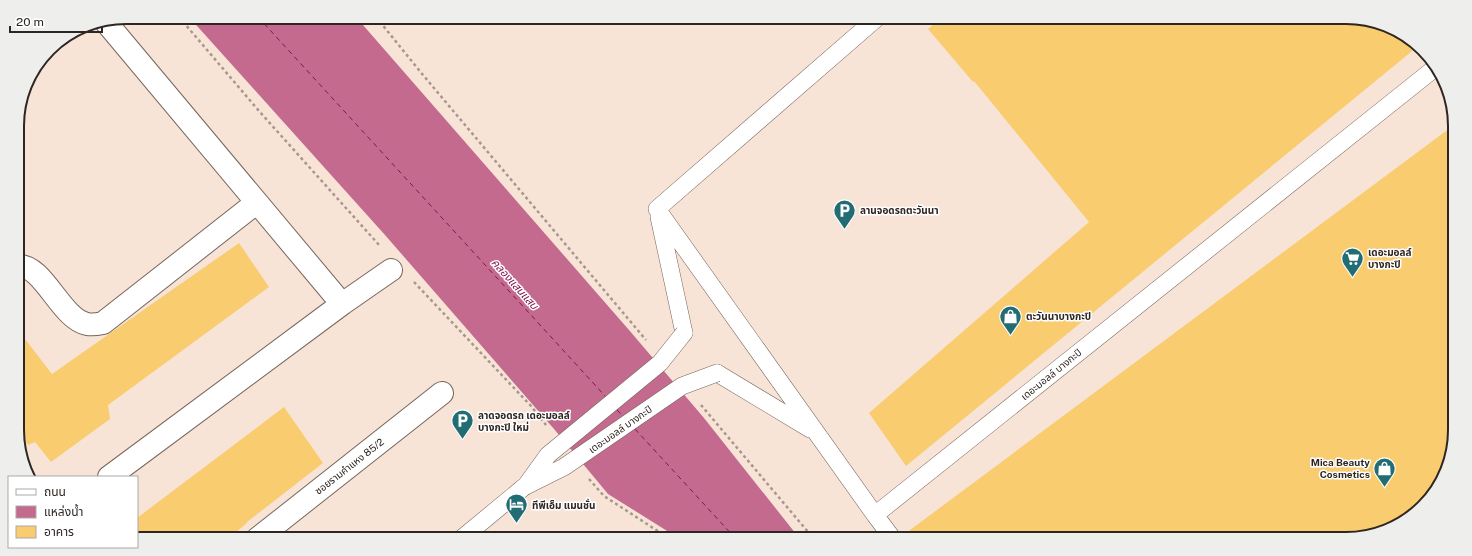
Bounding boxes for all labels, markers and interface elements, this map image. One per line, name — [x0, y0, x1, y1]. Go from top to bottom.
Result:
scale bar — [10, 8, 102, 34]
text: 20 m — [16, 15, 44, 29]
parking icon: ลานจอดรถตะวันนา — [831, 197, 857, 230]
place label: ลานจอดรถตะวันนา — [860, 204, 939, 216]
supermarket icon: เดอะมอลล์ บางกะปิ — [1339, 245, 1365, 278]
place label: เดอะมอลล์ บางกะปิ — [1368, 246, 1412, 270]
water label: คลองแสนแสบ — [489, 256, 542, 313]
shop icon: ตะวันนาบางกะปิ — [997, 303, 1023, 336]
place label: ตะวันนาบางกะปิ — [1026, 310, 1091, 322]
street label: เดอะมอลล์ บางกะปิ — [1018, 346, 1084, 402]
street label: เดอะมอลล์ บางกะปิ — [586, 403, 654, 455]
parking icon: ลาดจอดรถ เดอะมอลล์ บางกะปิ ใหม่ — [450, 408, 476, 441]
place label: ลาดจอดรถ เดอะมอลล์ บางกะปิ ใหม่ — [478, 409, 570, 433]
street label: ซอยรามคำแหง 85/2 — [312, 435, 386, 497]
shop icon: Mica Beauty Cosmetics — [1372, 455, 1398, 488]
place label: Mica Beauty Cosmetics — [1311, 456, 1370, 480]
legend — [8, 476, 138, 548]
text: ถนน — [44, 485, 66, 499]
hotel icon: ทีพีเอ็ม แมนชั่น — [503, 492, 529, 525]
place label: ทีพีเอ็ม แมนชั่น — [532, 498, 596, 511]
text: แหล่งน้ำ — [44, 503, 83, 519]
text: อาคาร — [44, 525, 74, 539]

